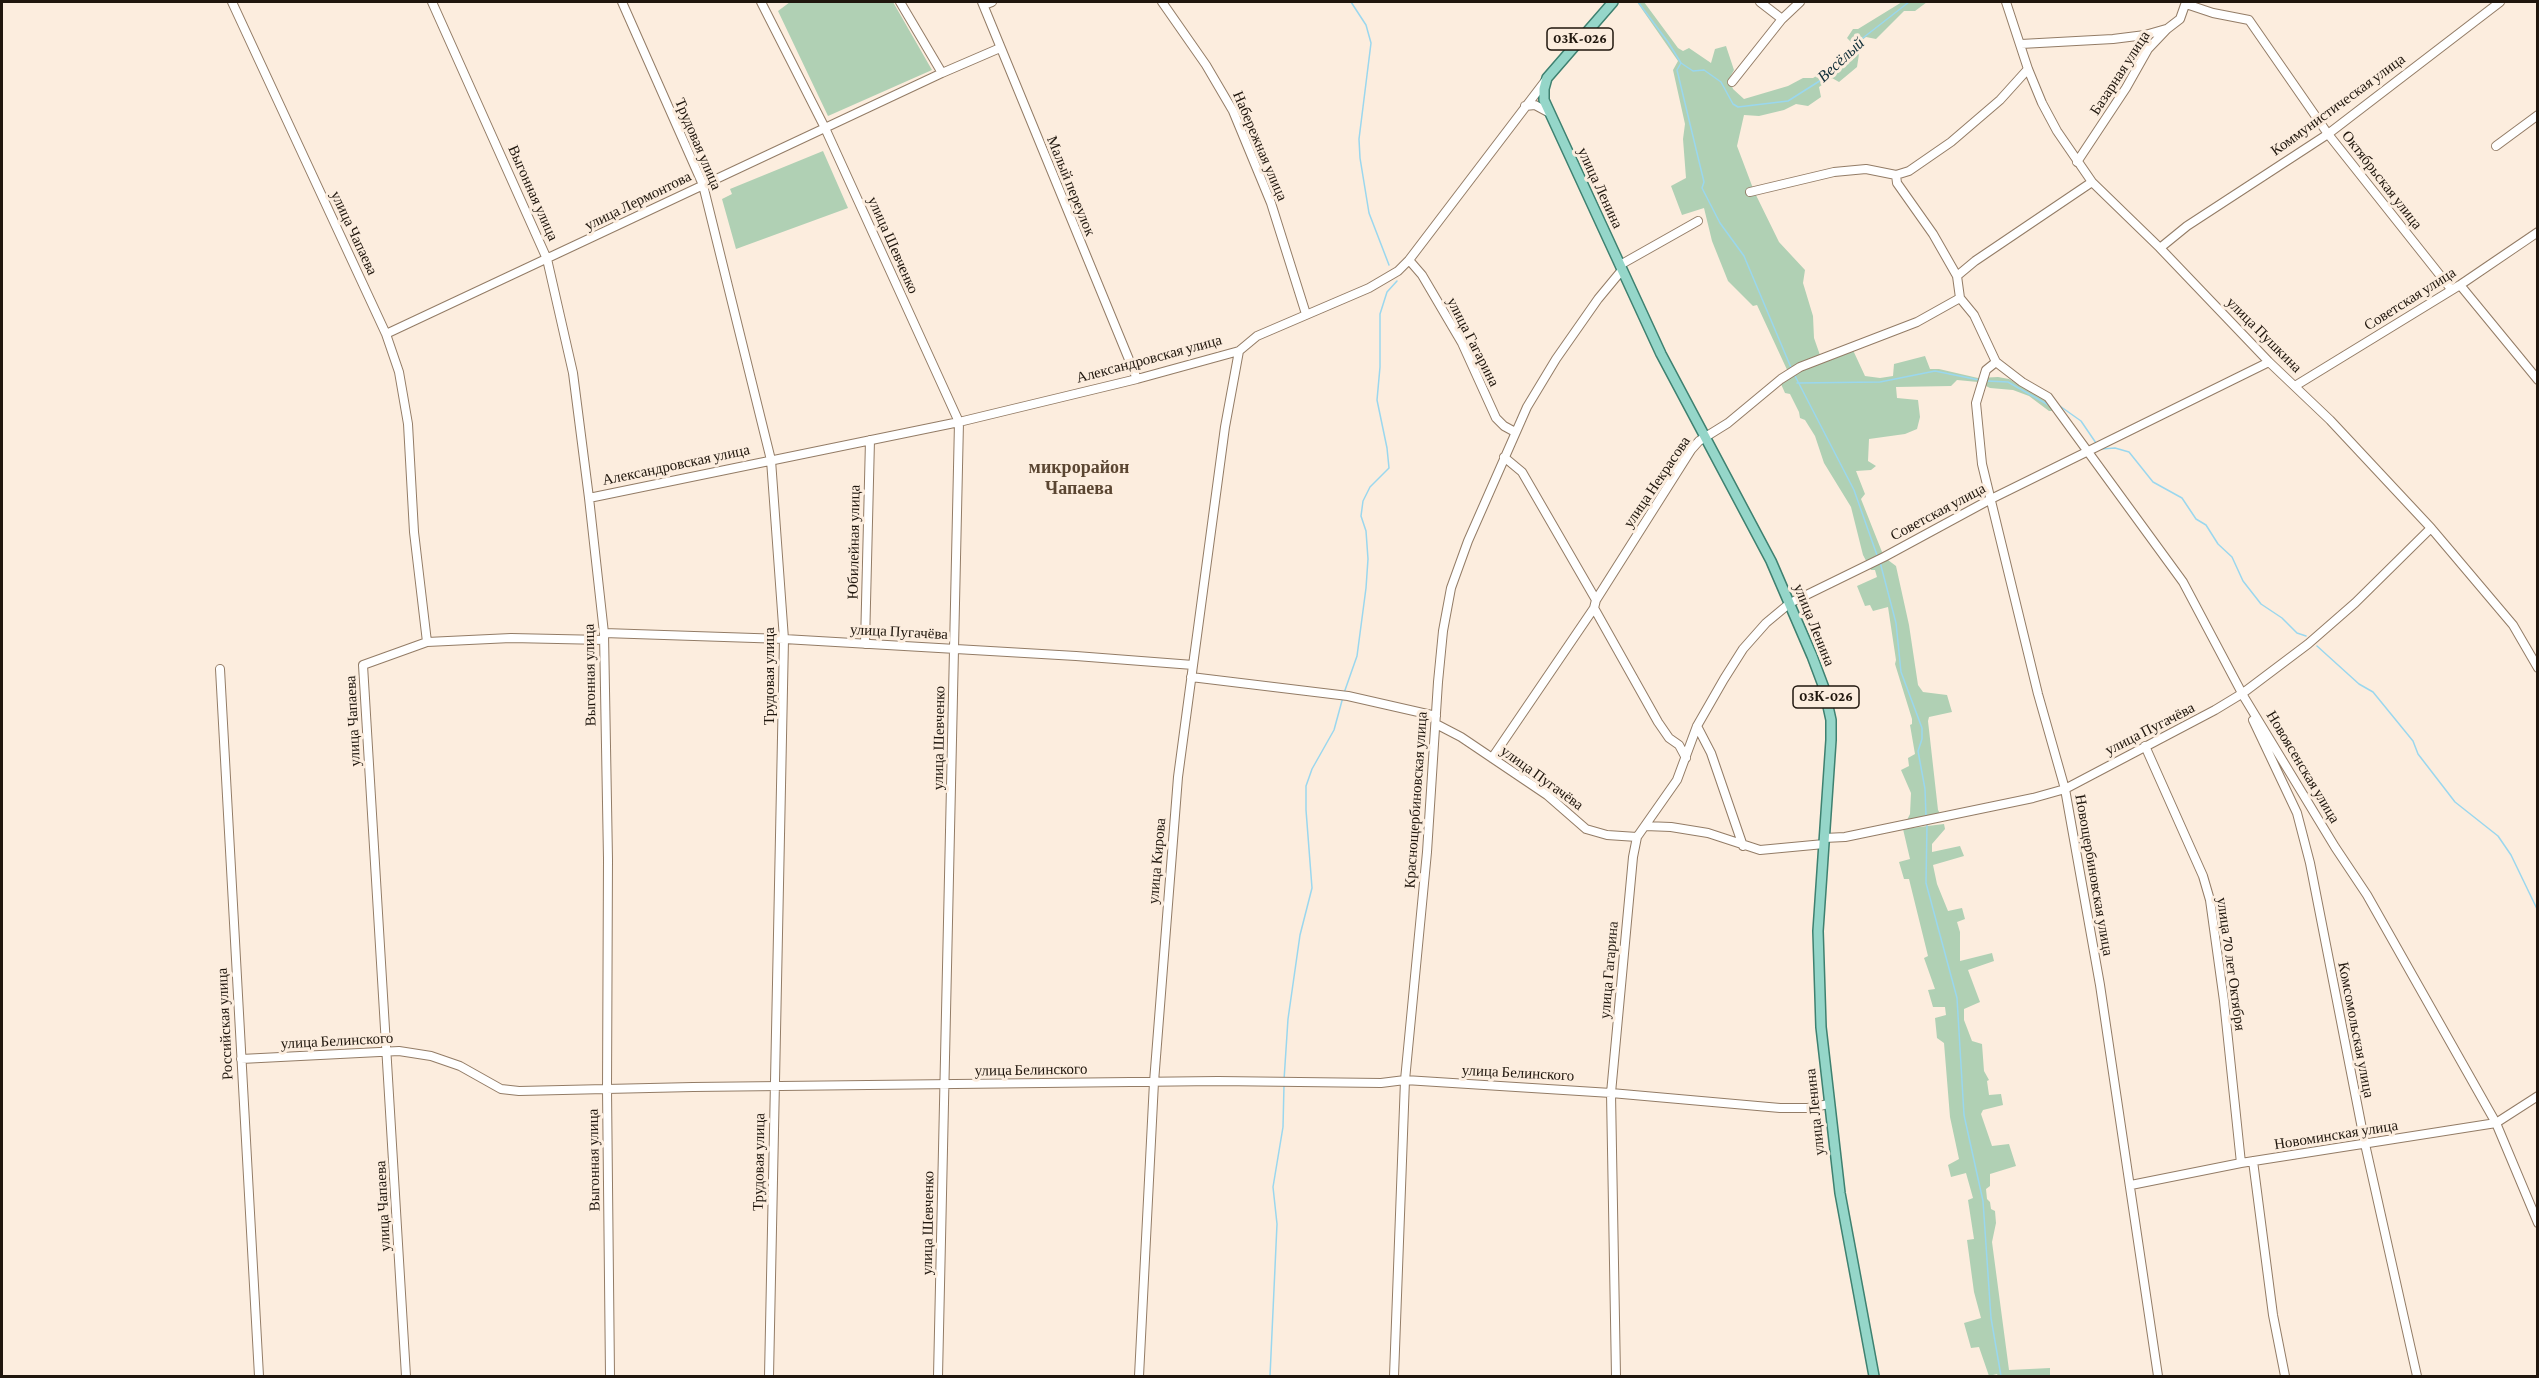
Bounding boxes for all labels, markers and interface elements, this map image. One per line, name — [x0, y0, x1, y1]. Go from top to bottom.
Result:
road number: 03К-026 — [1547, 28, 1613, 50]
street label: Базарная улица — [2086, 28, 2154, 118]
water label: Весёлый — [1814, 34, 1868, 86]
street label: Коммунистическая улица — [2267, 50, 2409, 160]
street label: Набережная улица — [1229, 88, 1291, 204]
street label: Трудовая улица — [671, 95, 725, 193]
street label: Октябрьская улица — [2338, 127, 2426, 233]
street label: Малый переулок — [1043, 133, 1099, 239]
street label: Выгонная улица — [504, 142, 562, 244]
street label: улица Ленина — [1573, 145, 1627, 231]
street label: улица Лермонтова — [582, 167, 694, 235]
street label: улица Чапаева — [327, 188, 381, 278]
street label: улица Шевченко — [864, 194, 922, 296]
street label: Советская улица — [2361, 264, 2459, 334]
street label: улица Пушкина — [2222, 293, 2306, 377]
street label: улица Гагарина — [1443, 294, 1503, 390]
street label: Александровская улица — [1074, 331, 1224, 387]
street label: улица Некрасова — [1620, 433, 1694, 531]
street label: Александровская улица — [601, 441, 751, 489]
district label: микрорайон Чапаева — [1029, 456, 1129, 498]
street label: Советская улица — [1887, 479, 1989, 545]
street label: Юбилейная улица — [844, 485, 864, 599]
street label: улица Ленина — [1789, 581, 1839, 669]
street label: улица Пугачёва — [850, 620, 948, 644]
street label: Выгонная улица — [580, 623, 600, 727]
street label: Трудовая улица — [760, 627, 778, 725]
street label: улица Чапаева — [342, 675, 364, 767]
street label: улица Шевченко — [929, 686, 949, 790]
road number: 03К-026 — [1793, 686, 1859, 708]
street label: улица Пугачёва — [2102, 699, 2198, 759]
street label: Новоясенская улица — [2262, 707, 2344, 827]
street label: Краснощербиновская улица — [1401, 711, 1431, 889]
street label: улица Пугачёва — [1497, 742, 1587, 814]
street label: Новощербиновская улица — [2071, 793, 2117, 957]
street label: улица Кирова — [1144, 817, 1170, 905]
street label: улица 70 лет Октября — [2213, 896, 2249, 1032]
street label: улица Гагарина — [1596, 920, 1622, 1020]
street label: Комсомольская улица — [2334, 961, 2378, 1099]
street label: Российская улица — [213, 967, 237, 1081]
street label: улица Белинского — [280, 1029, 394, 1053]
street label: улица Белинского — [975, 1060, 1087, 1080]
street label: улица Белинского — [1461, 1061, 1575, 1085]
street label: улица Ленина — [1801, 1068, 1829, 1156]
street label: Выгонная улица — [584, 1108, 604, 1212]
street label: Трудовая улица — [749, 1113, 769, 1211]
street label: Новоминская улица — [2273, 1116, 2399, 1154]
street label: улица Чапаева — [372, 1160, 394, 1252]
street label: улица Шевченко — [918, 1171, 938, 1275]

